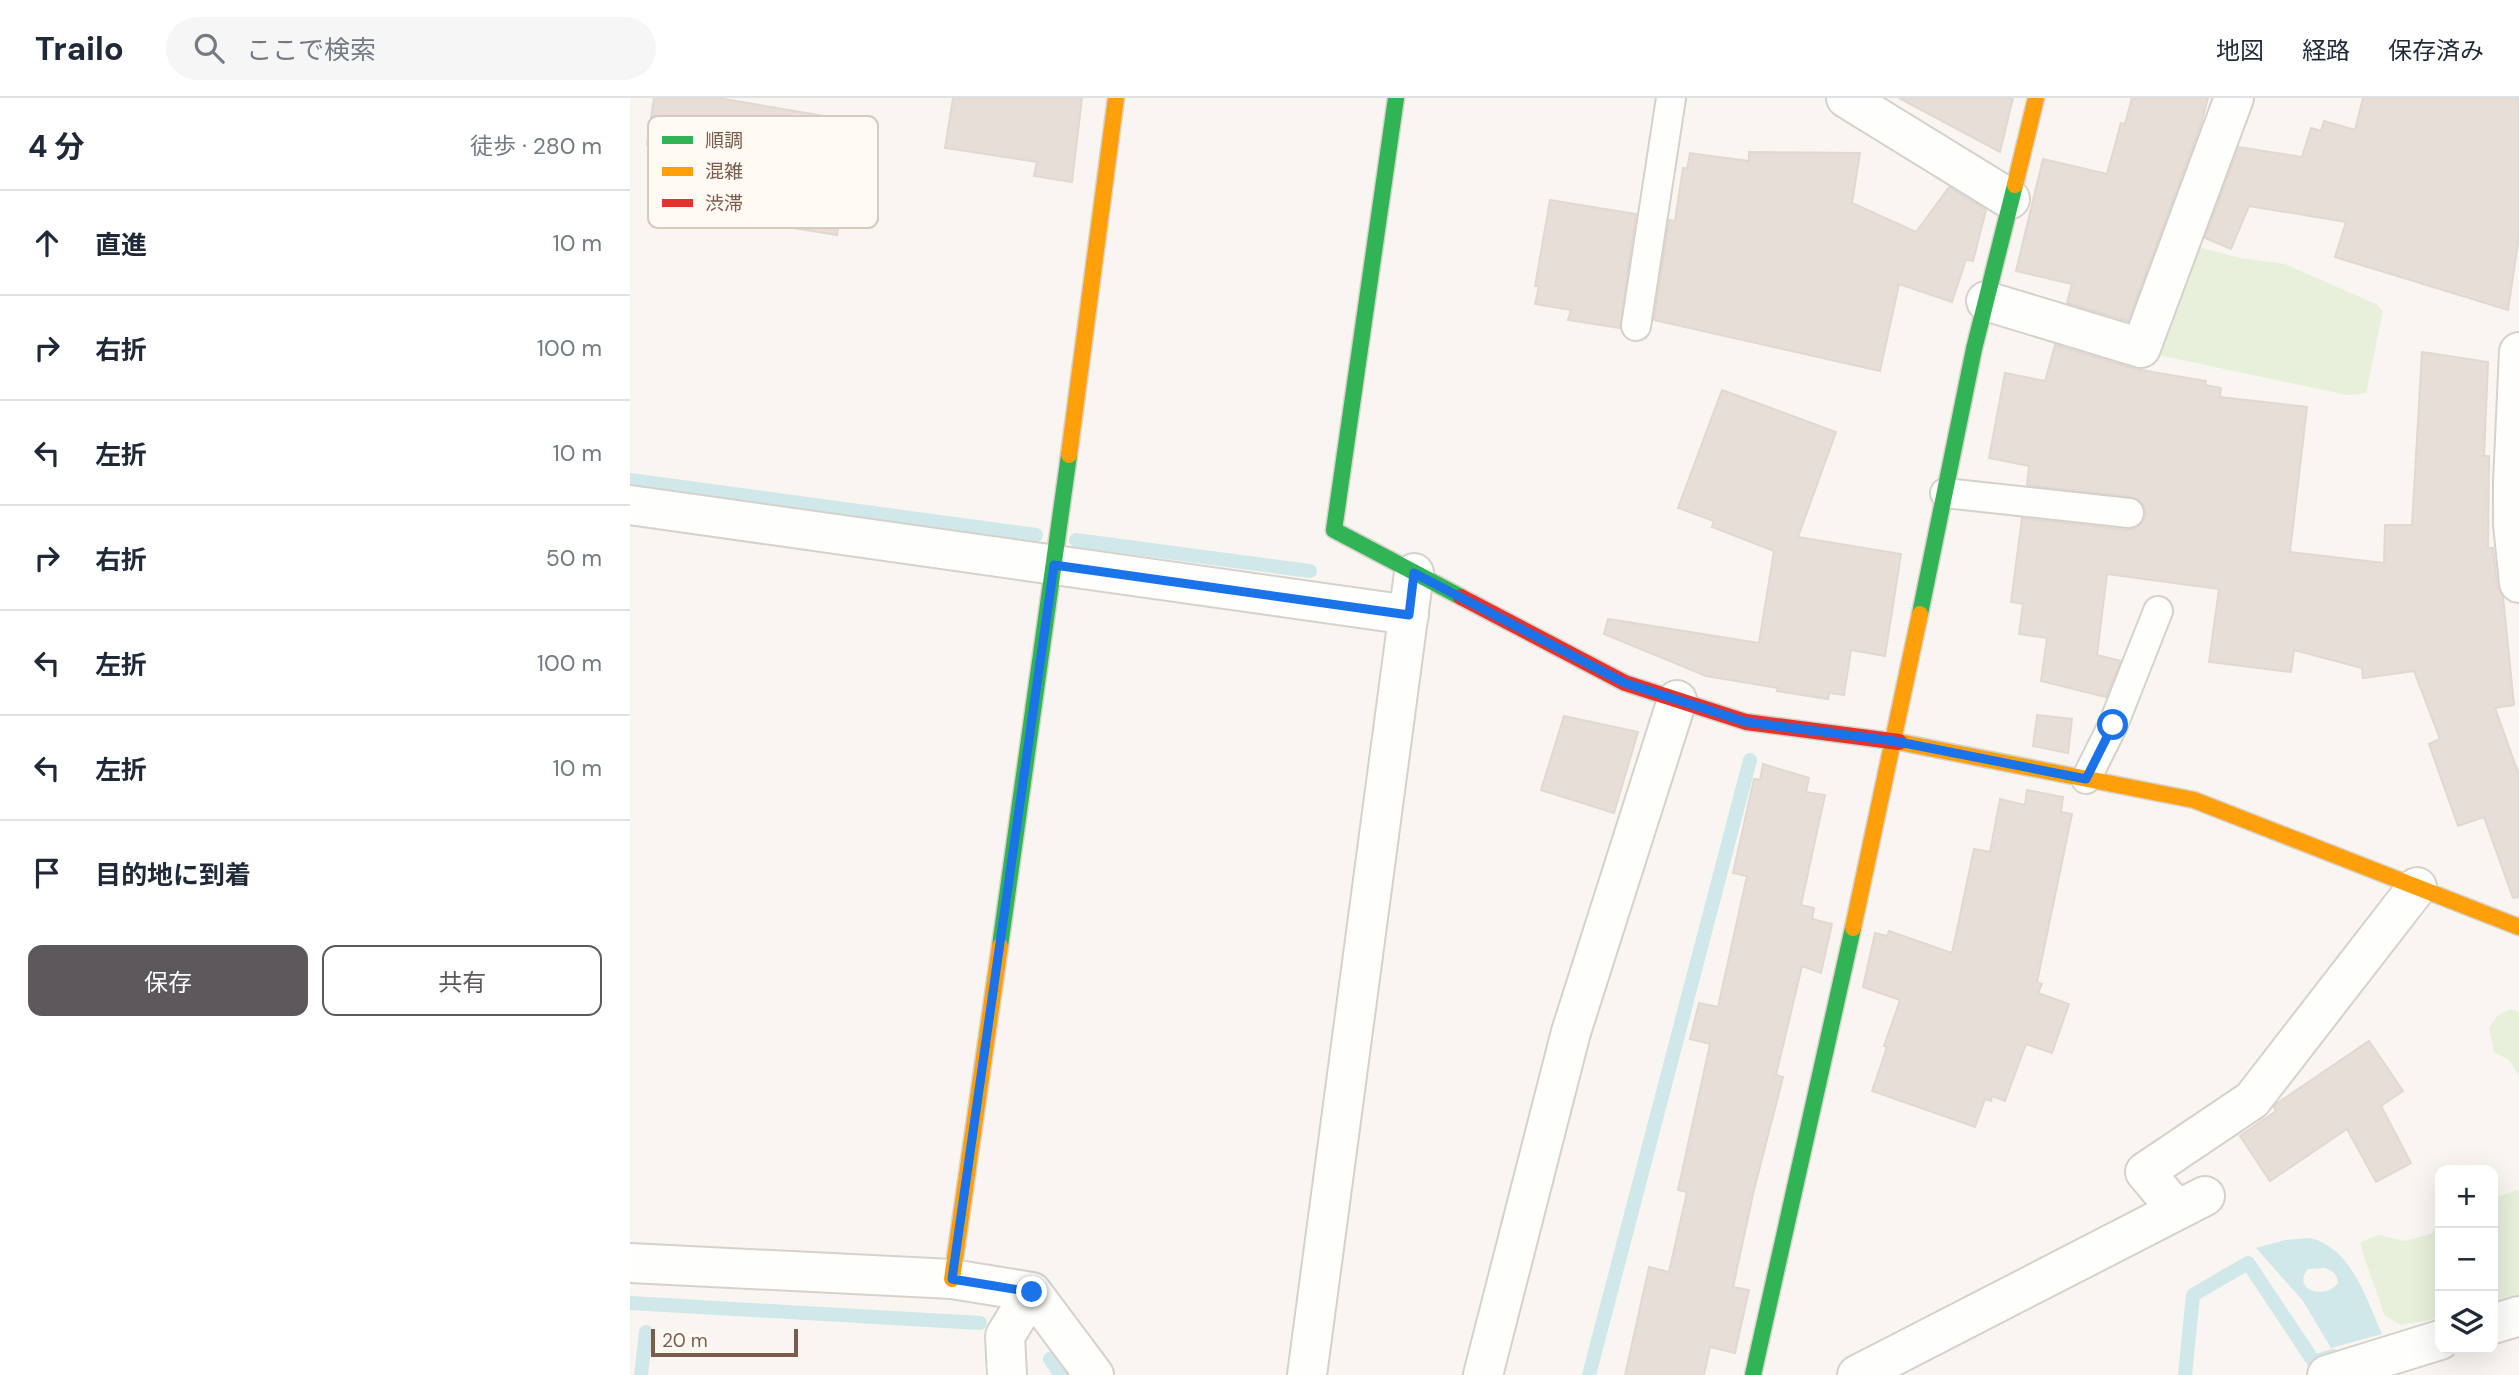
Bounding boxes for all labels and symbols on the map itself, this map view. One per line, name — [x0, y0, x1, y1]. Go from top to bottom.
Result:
legend — [648, 116, 878, 228]
text: 順調 — [705, 128, 743, 153]
text: 混雑 — [705, 159, 743, 184]
text: 渋滞 — [705, 191, 743, 216]
route start — [2097, 709, 2128, 740]
route end — [1016, 1276, 1047, 1307]
scale bar — [651, 1326, 798, 1358]

